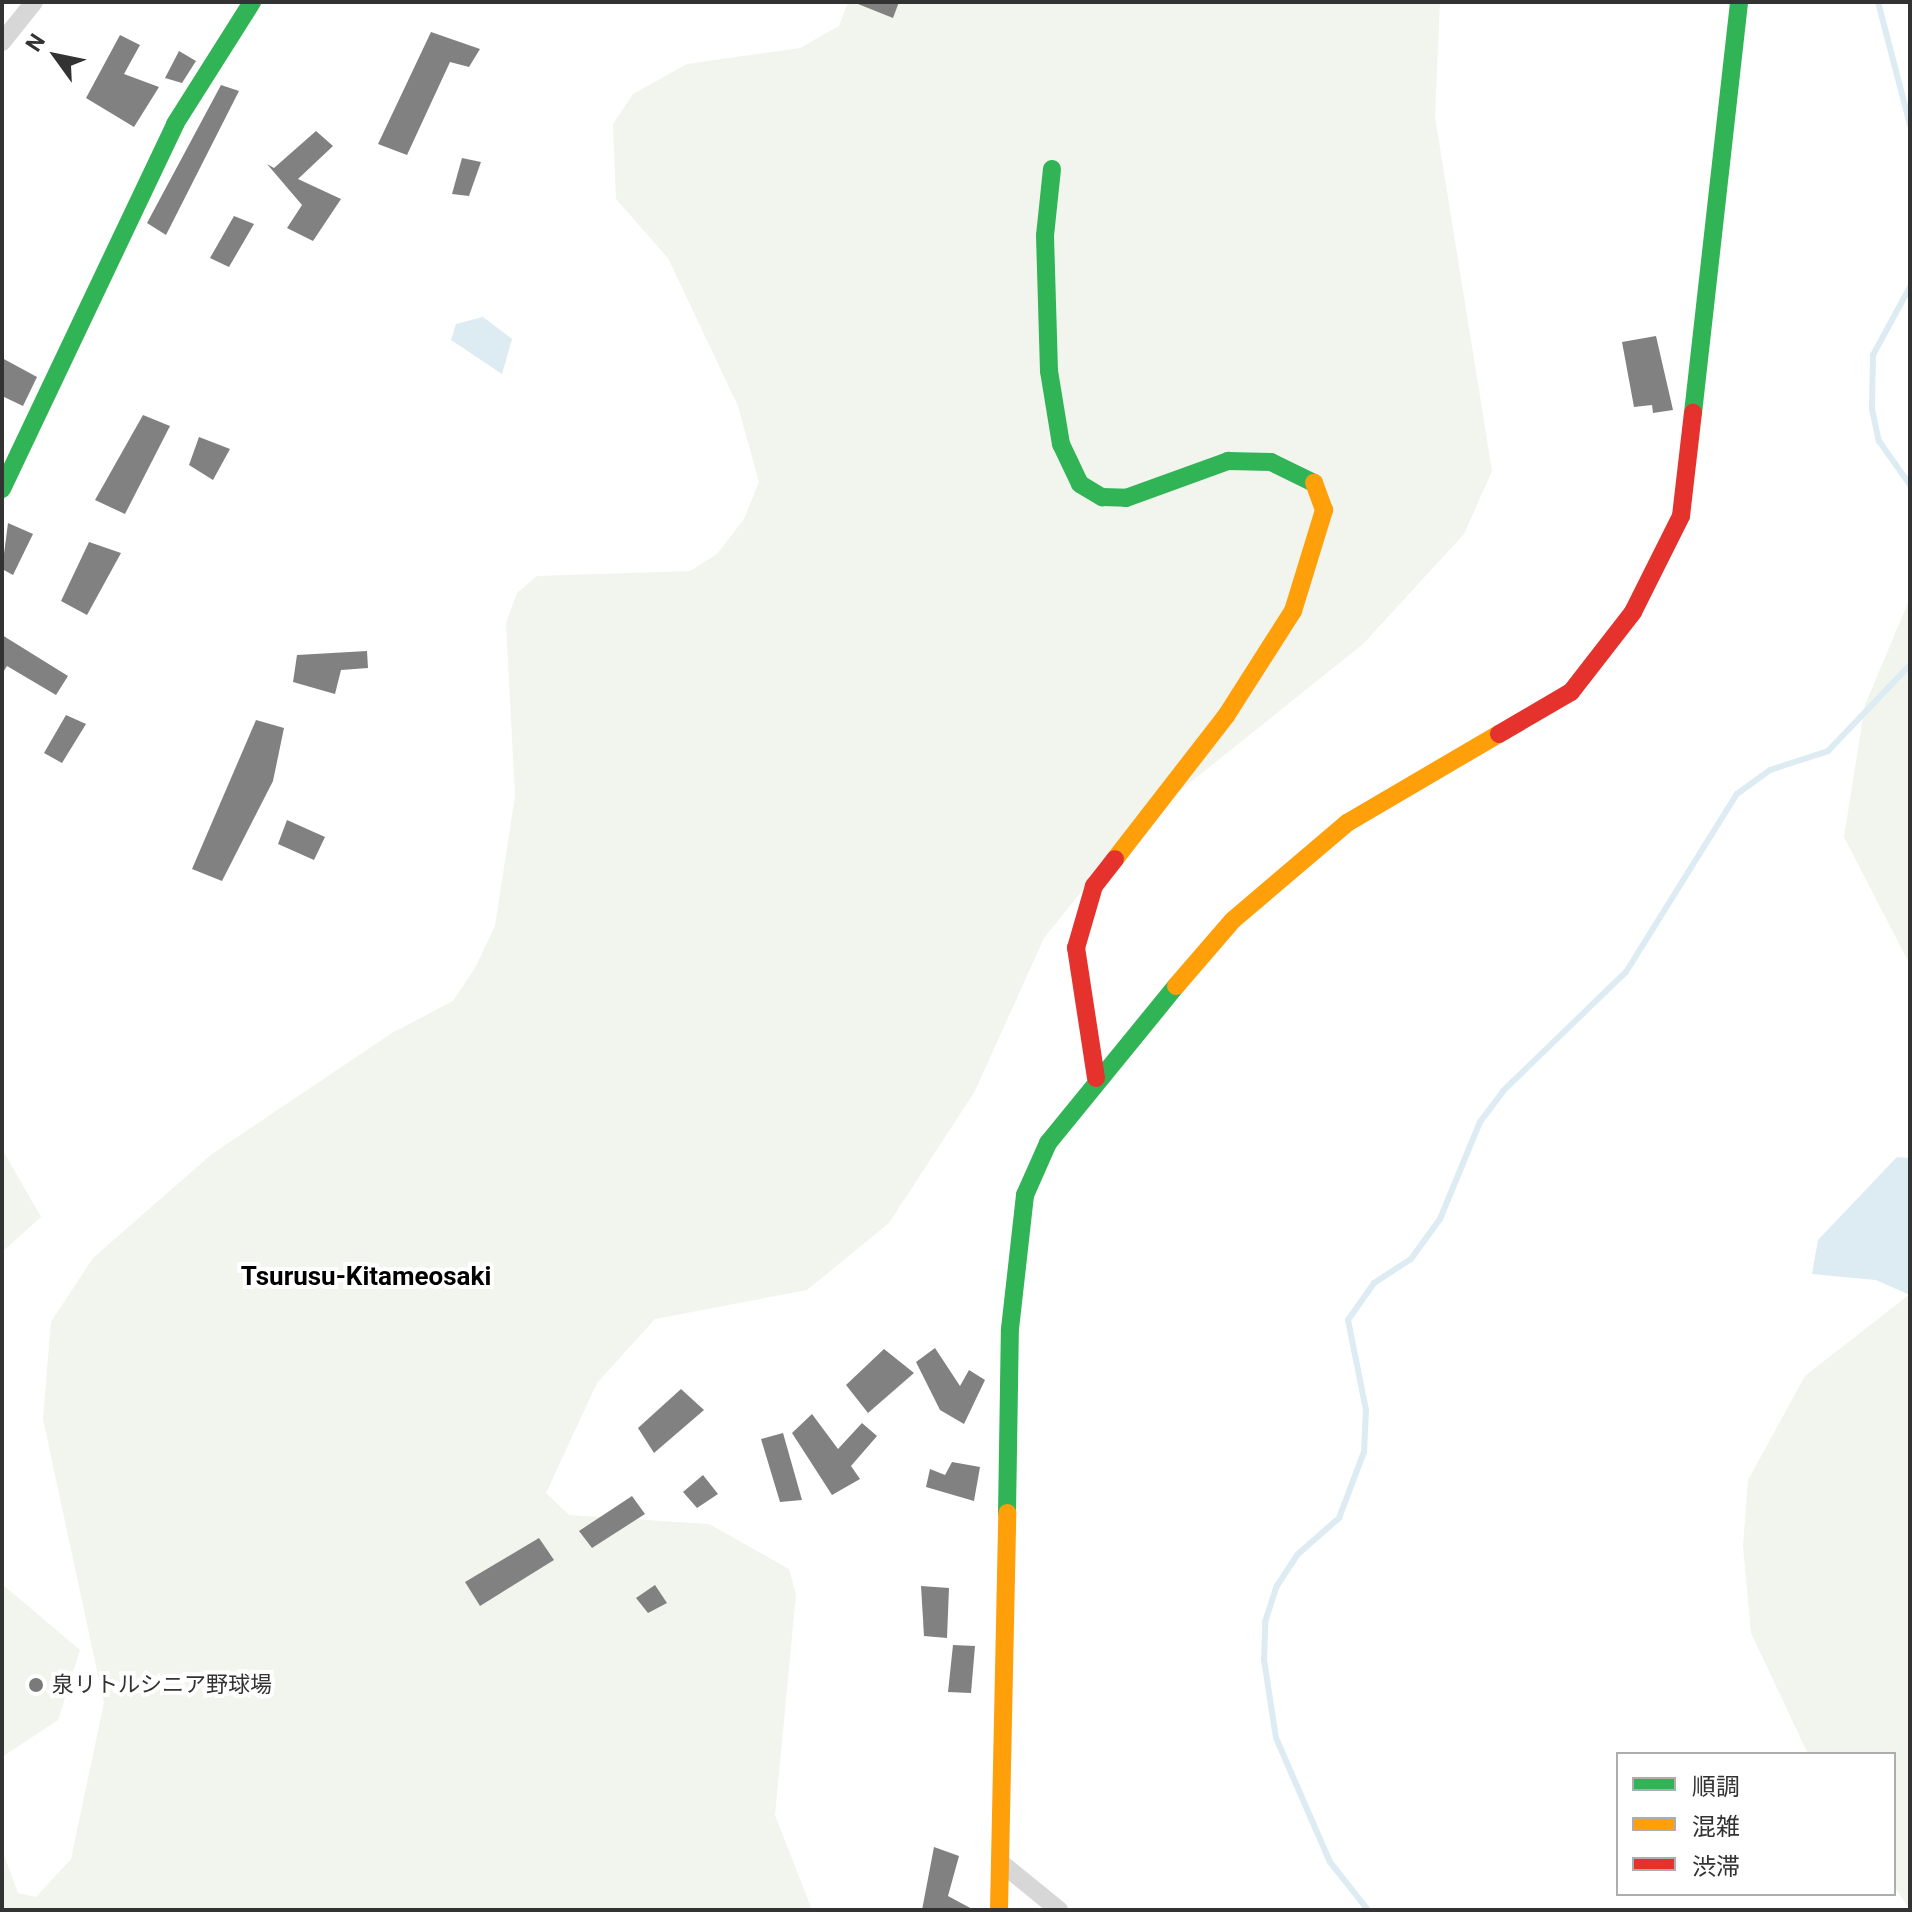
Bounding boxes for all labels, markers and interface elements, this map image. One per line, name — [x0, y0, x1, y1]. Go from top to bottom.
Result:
north arrow — [16, 16, 96, 96]
text: N — [21, 29, 50, 56]
district label: Tsurusu-Kitameosaki — [241, 1261, 491, 1293]
place label: 泉リトルシニア野球場 — [52, 1672, 272, 1698]
marker: 泉リトルシニア野球場 — [27, 1676, 45, 1694]
legend — [1616, 1752, 1896, 1896]
text: 順調 — [1692, 1773, 1740, 1801]
text: 混雑 — [1692, 1813, 1740, 1841]
text: 渋滞 — [1692, 1853, 1740, 1881]

